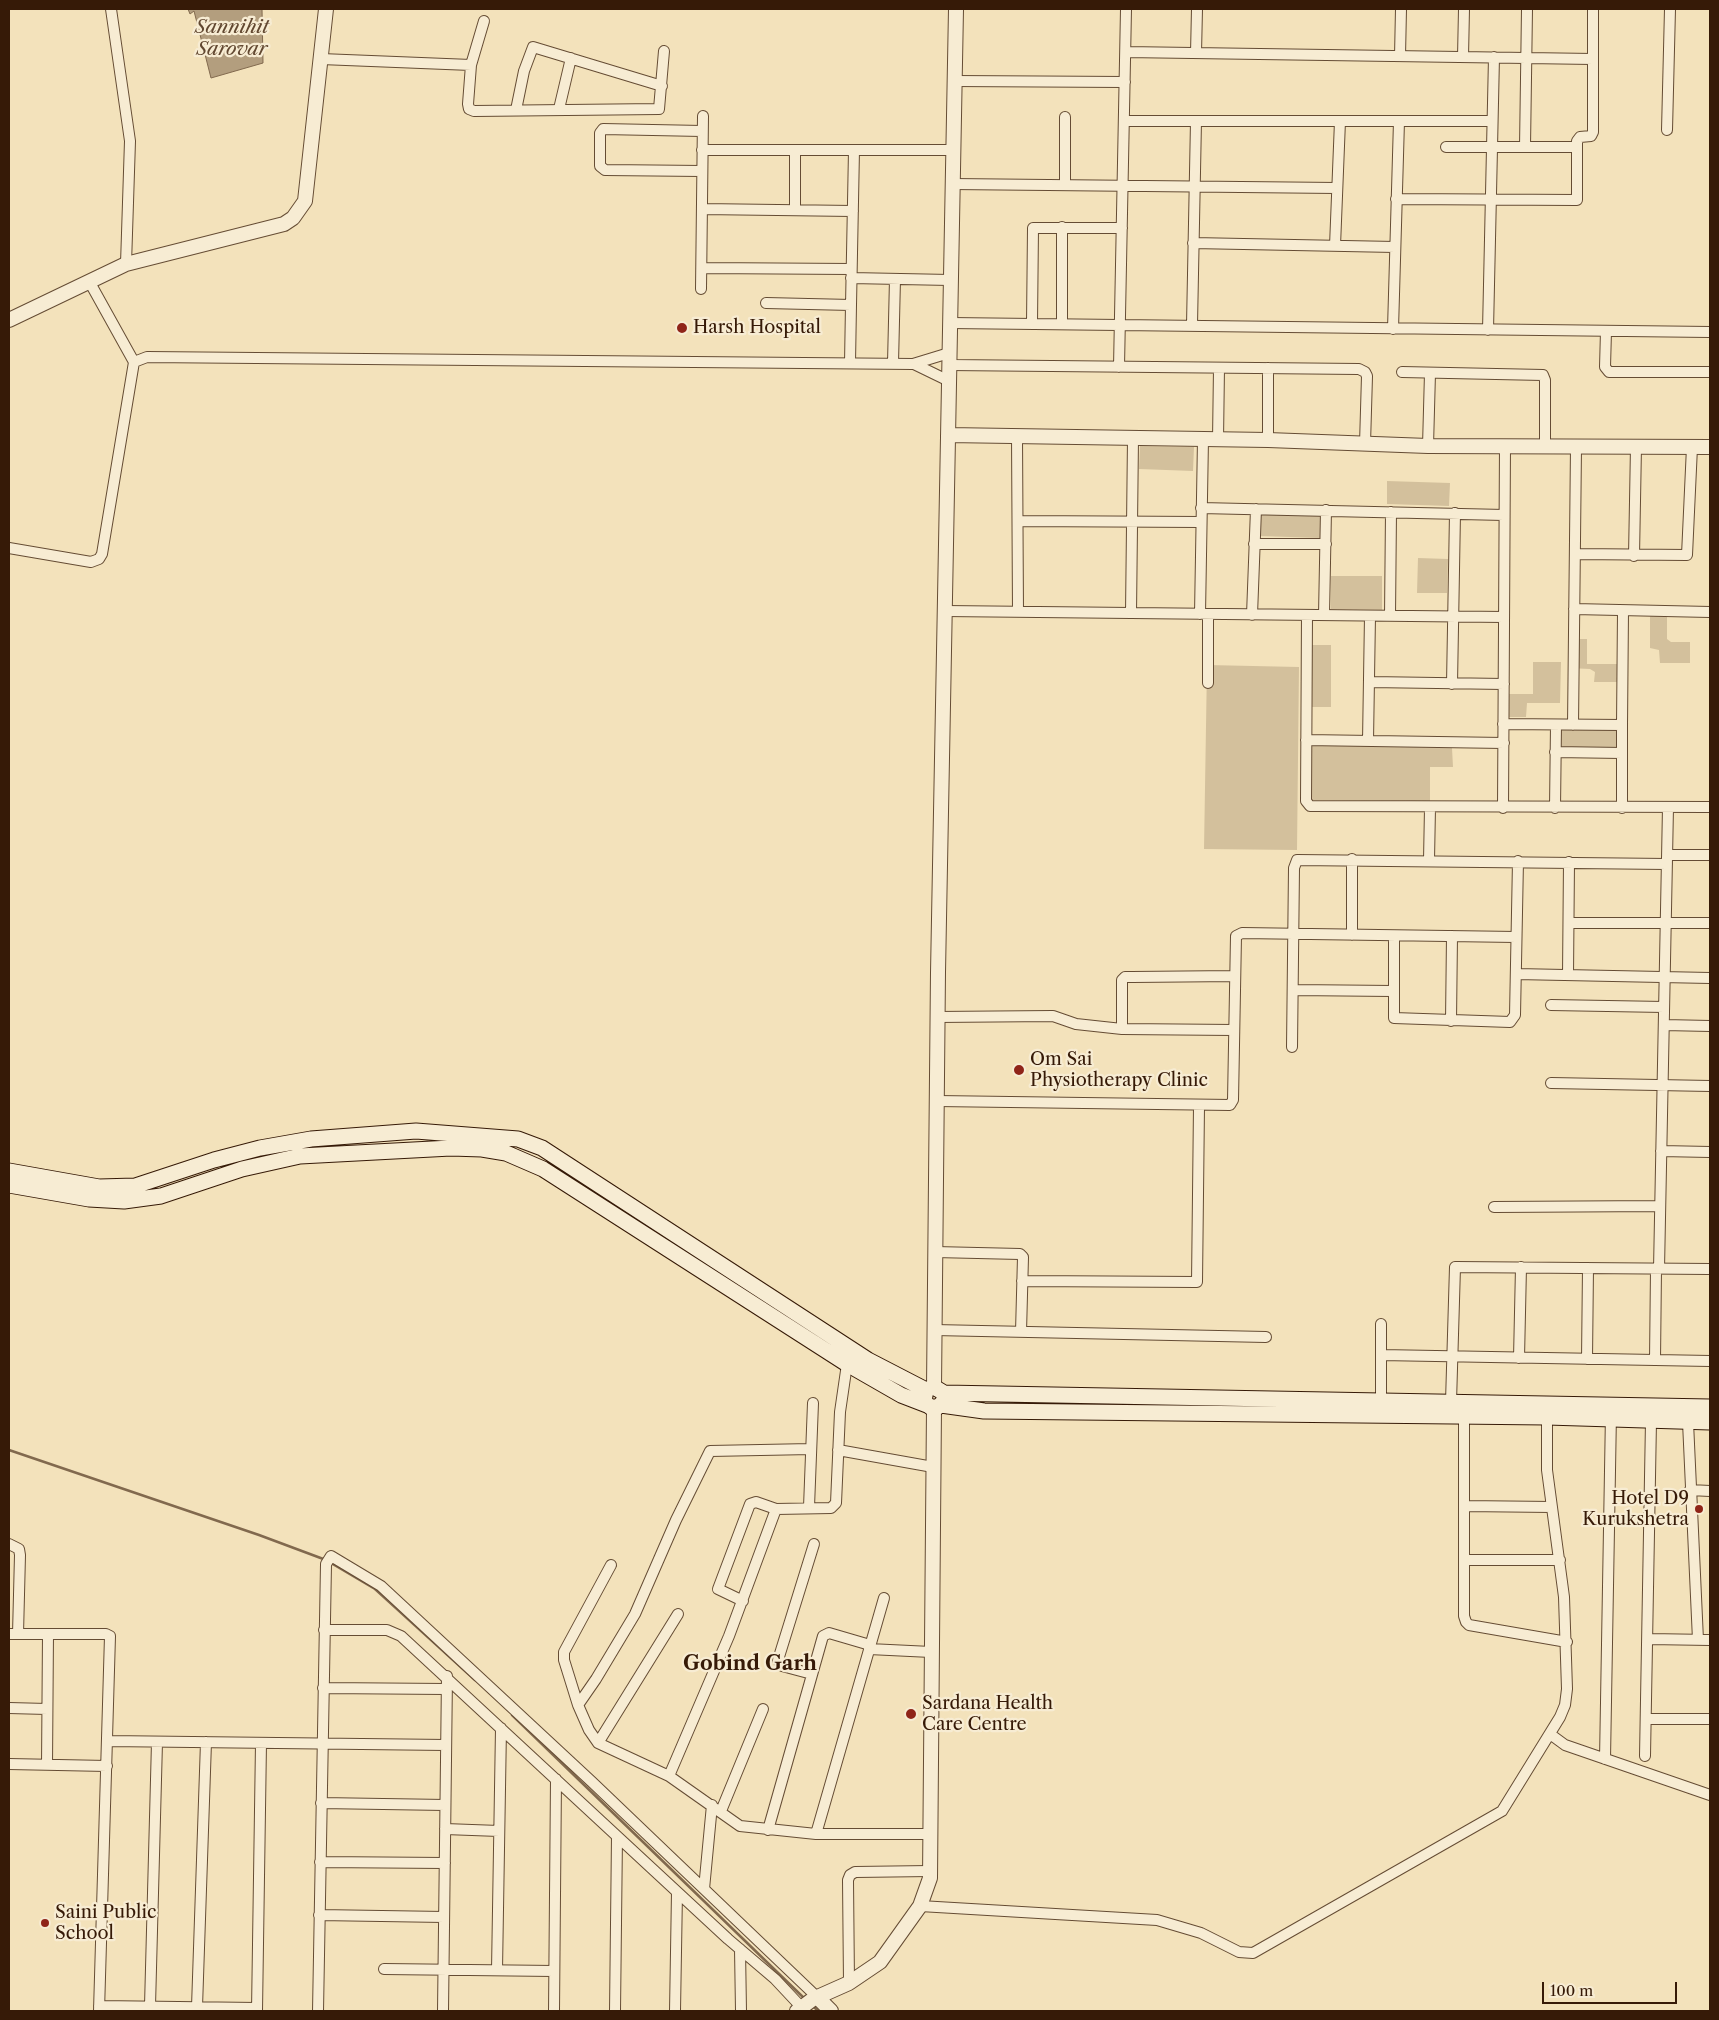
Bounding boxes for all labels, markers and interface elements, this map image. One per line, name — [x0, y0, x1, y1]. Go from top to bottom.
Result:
water label: Sannihit Sarovar — [195, 17, 269, 61]
place label: Harsh Hospital — [693, 317, 821, 339]
marker: Harsh Hospital — [675, 321, 689, 335]
place label: Om Sai Physiotherapy Clinic — [1030, 1049, 1208, 1092]
marker: Om Sai Physiotherapy Clinic — [1012, 1063, 1026, 1077]
place label: Hotel D9 Kurukshetra — [1582, 1488, 1689, 1530]
marker: Hotel D9 Kurukshetra — [1693, 1503, 1705, 1515]
district label: Gobind Garh — [683, 1652, 817, 1676]
place label: Sardana Health Care Centre — [922, 1693, 1053, 1736]
marker: Sardana Health Care Centre — [904, 1707, 918, 1721]
place label: Saini Public School — [55, 1902, 156, 1945]
marker: Saini Public School — [39, 1917, 51, 1929]
scale bar — [1544, 1972, 1679, 2004]
text: 100 m — [1550, 1981, 1593, 2000]

